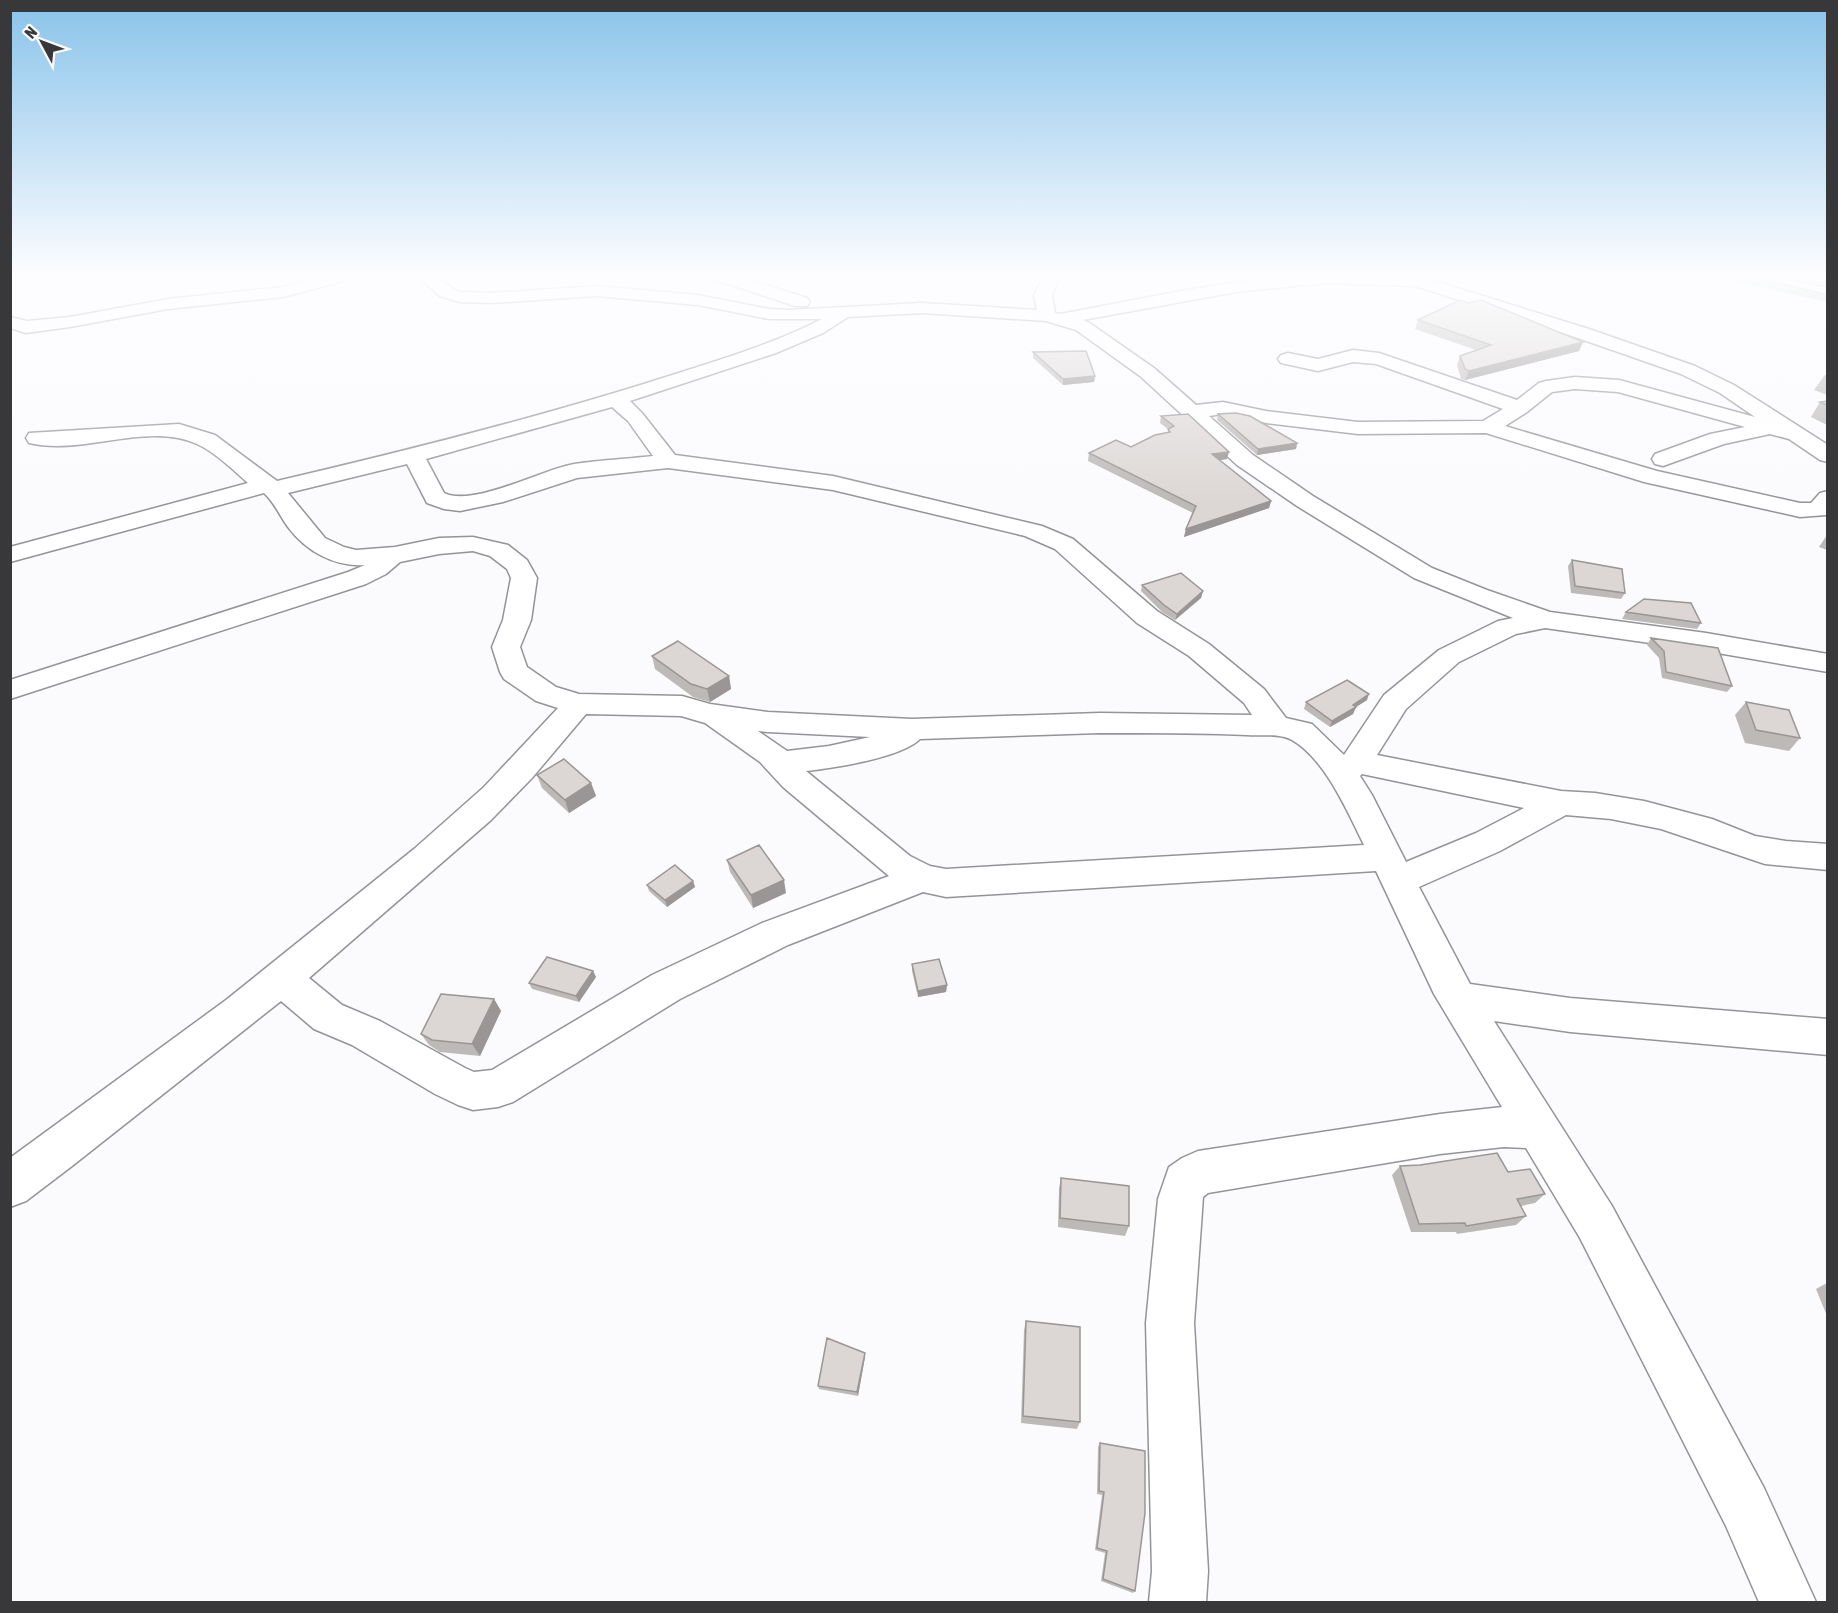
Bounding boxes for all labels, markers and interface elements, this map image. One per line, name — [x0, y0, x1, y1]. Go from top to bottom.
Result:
north arrow — [12, 12, 72, 72]
text: N — [21, 23, 41, 42]

